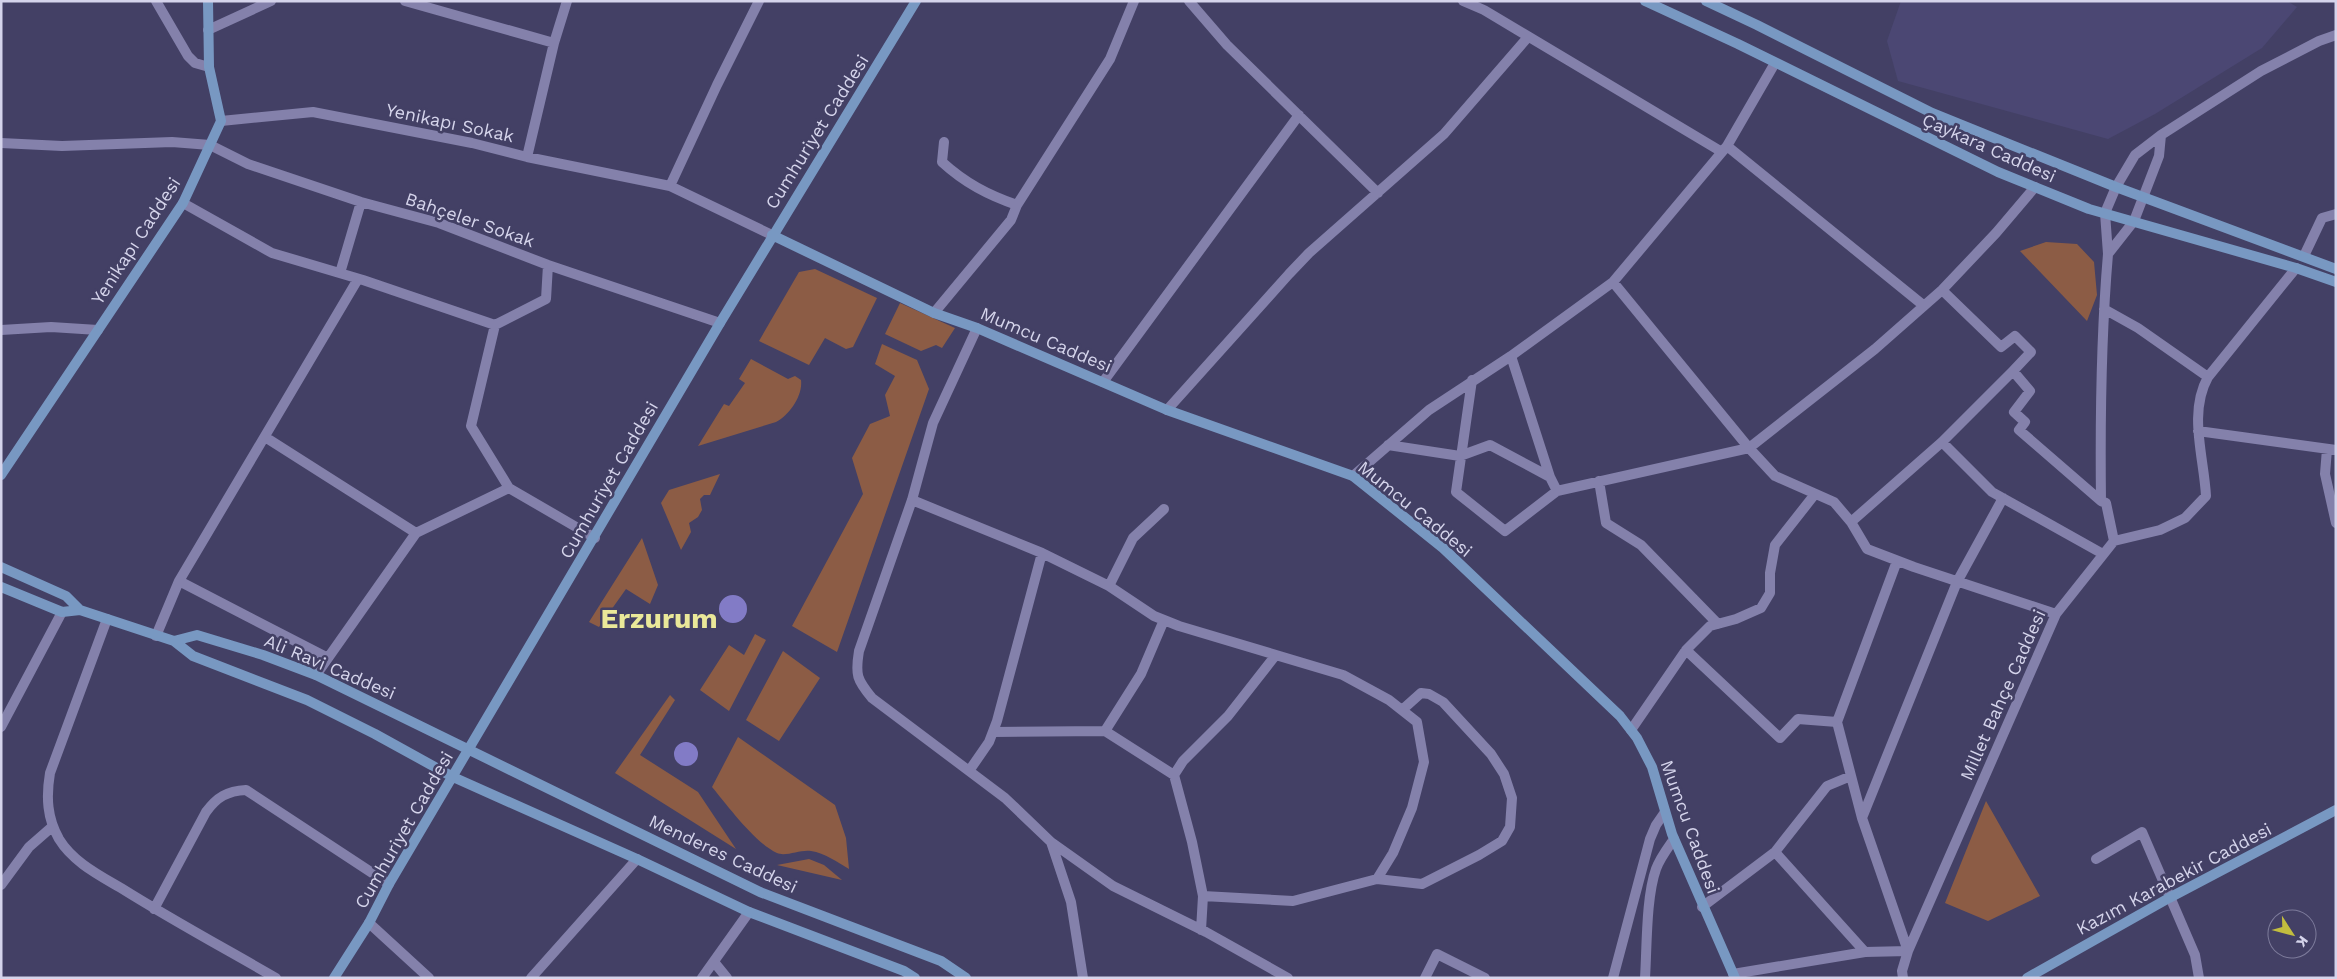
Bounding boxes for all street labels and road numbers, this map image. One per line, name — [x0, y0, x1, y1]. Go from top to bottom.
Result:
street label: Cumhuriyet Caddesi — [761, 51, 873, 213]
street label: Yenikapı Sokak — [384, 99, 516, 146]
street label: Çaykara Caddesi — [1919, 109, 2059, 186]
street label: Yenikapı Caddesi — [87, 173, 185, 308]
street label: Bahçeler Sokak — [403, 188, 538, 251]
street label: Mumcu Caddesi — [977, 302, 1115, 377]
street label: Cumhuriyet Caddesi — [555, 397, 662, 562]
street label: Mumcu Caddesi — [1354, 456, 1477, 561]
street label: Millet Bahçe Caddesi — [1955, 606, 2050, 783]
street label: Ali Ravi Caddesi — [262, 629, 399, 704]
street label: Cumhuriyet Caddesi — [350, 747, 457, 912]
street label: Mumcu Caddesi — [1657, 757, 1724, 896]
street label: Menderes Caddesi — [646, 810, 801, 897]
street label: Kazım Karabekir Caddesi — [2073, 818, 2275, 939]

